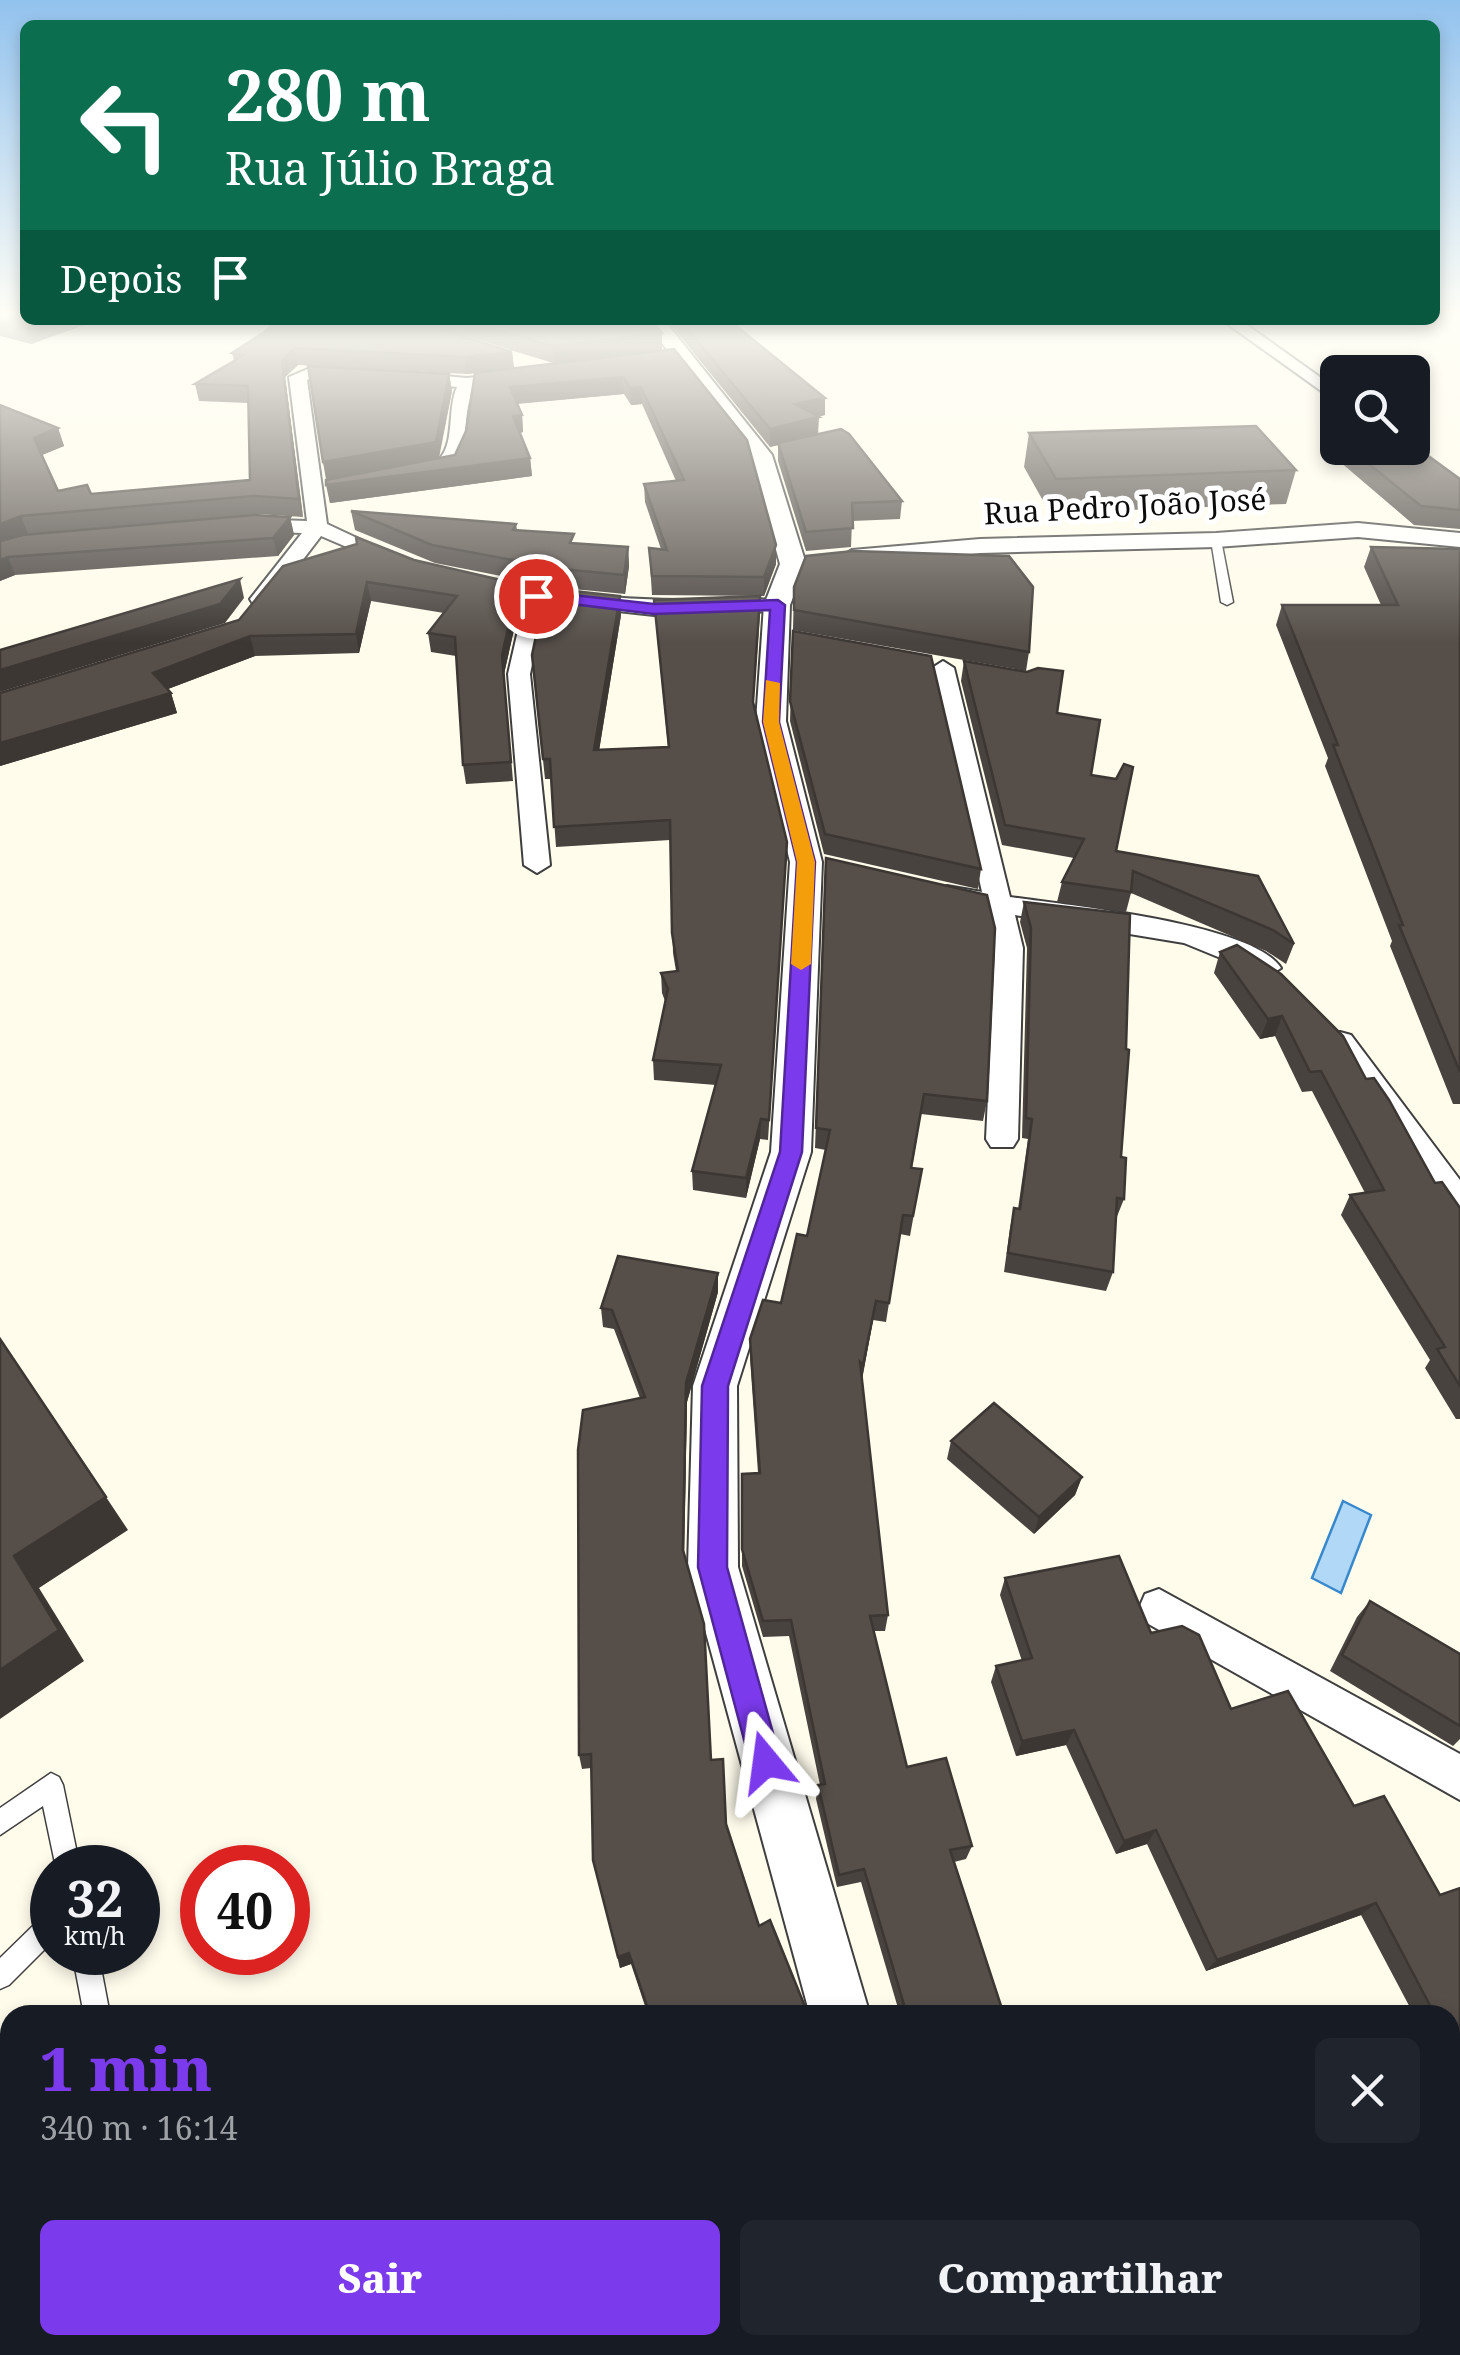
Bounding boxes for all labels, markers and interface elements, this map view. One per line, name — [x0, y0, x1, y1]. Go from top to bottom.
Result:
text: 280 m — [225, 46, 431, 142]
icon: left — [60, 60, 190, 190]
text: Rua Júlio Braga — [225, 137, 555, 198]
icon: arrive — [203, 250, 258, 305]
text: Depois — [60, 252, 183, 304]
map controls — [1320, 355, 1430, 465]
button: search — [1320, 355, 1430, 465]
street label: Rua Pedro João José — [983, 478, 1267, 533]
pin — [494, 554, 579, 639]
icon: arrive — [509, 569, 564, 624]
position arrow — [714, 1710, 818, 1814]
speed limit sign: 40 — [180, 1845, 310, 1975]
text: 32 — [67, 1864, 123, 1932]
text: km/h — [64, 1918, 126, 1952]
text: 1 min — [40, 2027, 212, 2109]
button: close — [1315, 2038, 1420, 2143]
text: 340 m · 16:14 — [40, 2106, 238, 2149]
button: Sair — [40, 2220, 720, 2335]
button: Compartilhar — [740, 2220, 1420, 2335]

